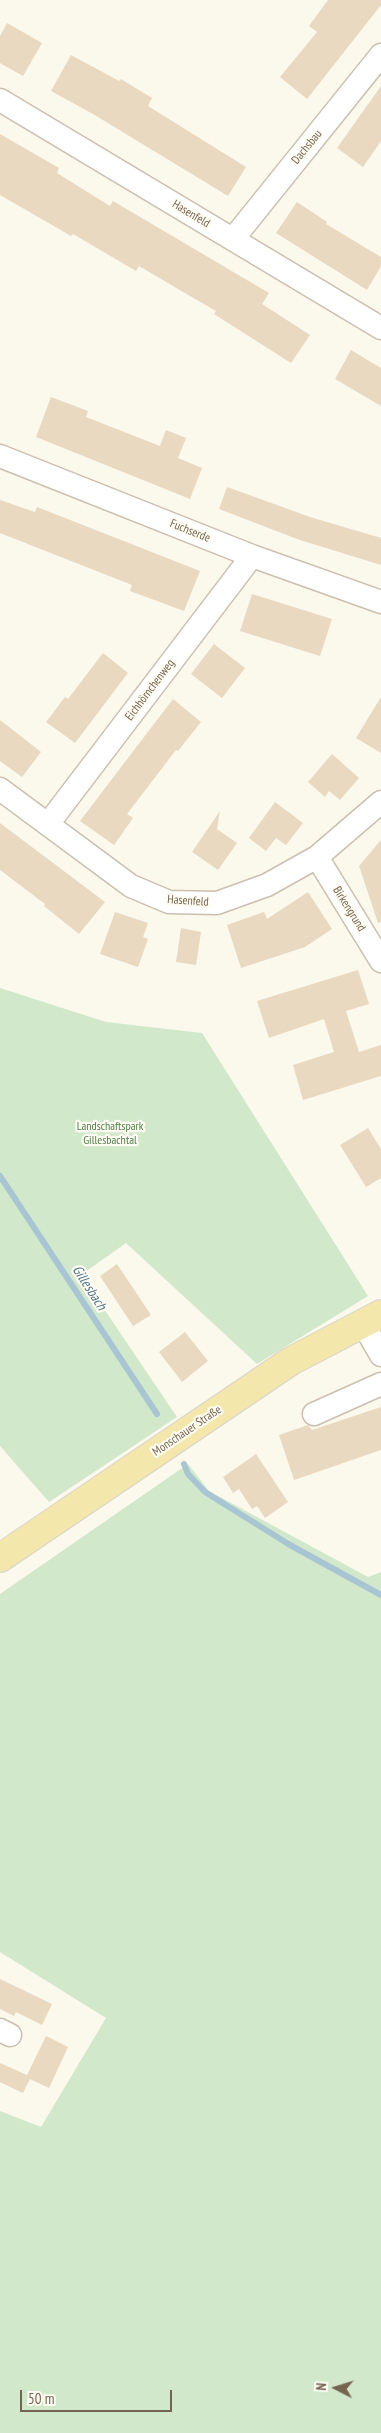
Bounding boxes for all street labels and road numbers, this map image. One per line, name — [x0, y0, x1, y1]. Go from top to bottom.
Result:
street label: Dachsbau — [289, 127, 325, 167]
street label: Hasenfeld — [170, 197, 212, 231]
street label: Fuchserde — [168, 516, 212, 546]
street label: Eichhörnchenweg — [122, 656, 178, 724]
street label: Birkengrund — [330, 884, 368, 934]
street label: Hasenfeld — [167, 892, 209, 910]
street label: Monschauer Straße — [150, 1403, 224, 1459]

